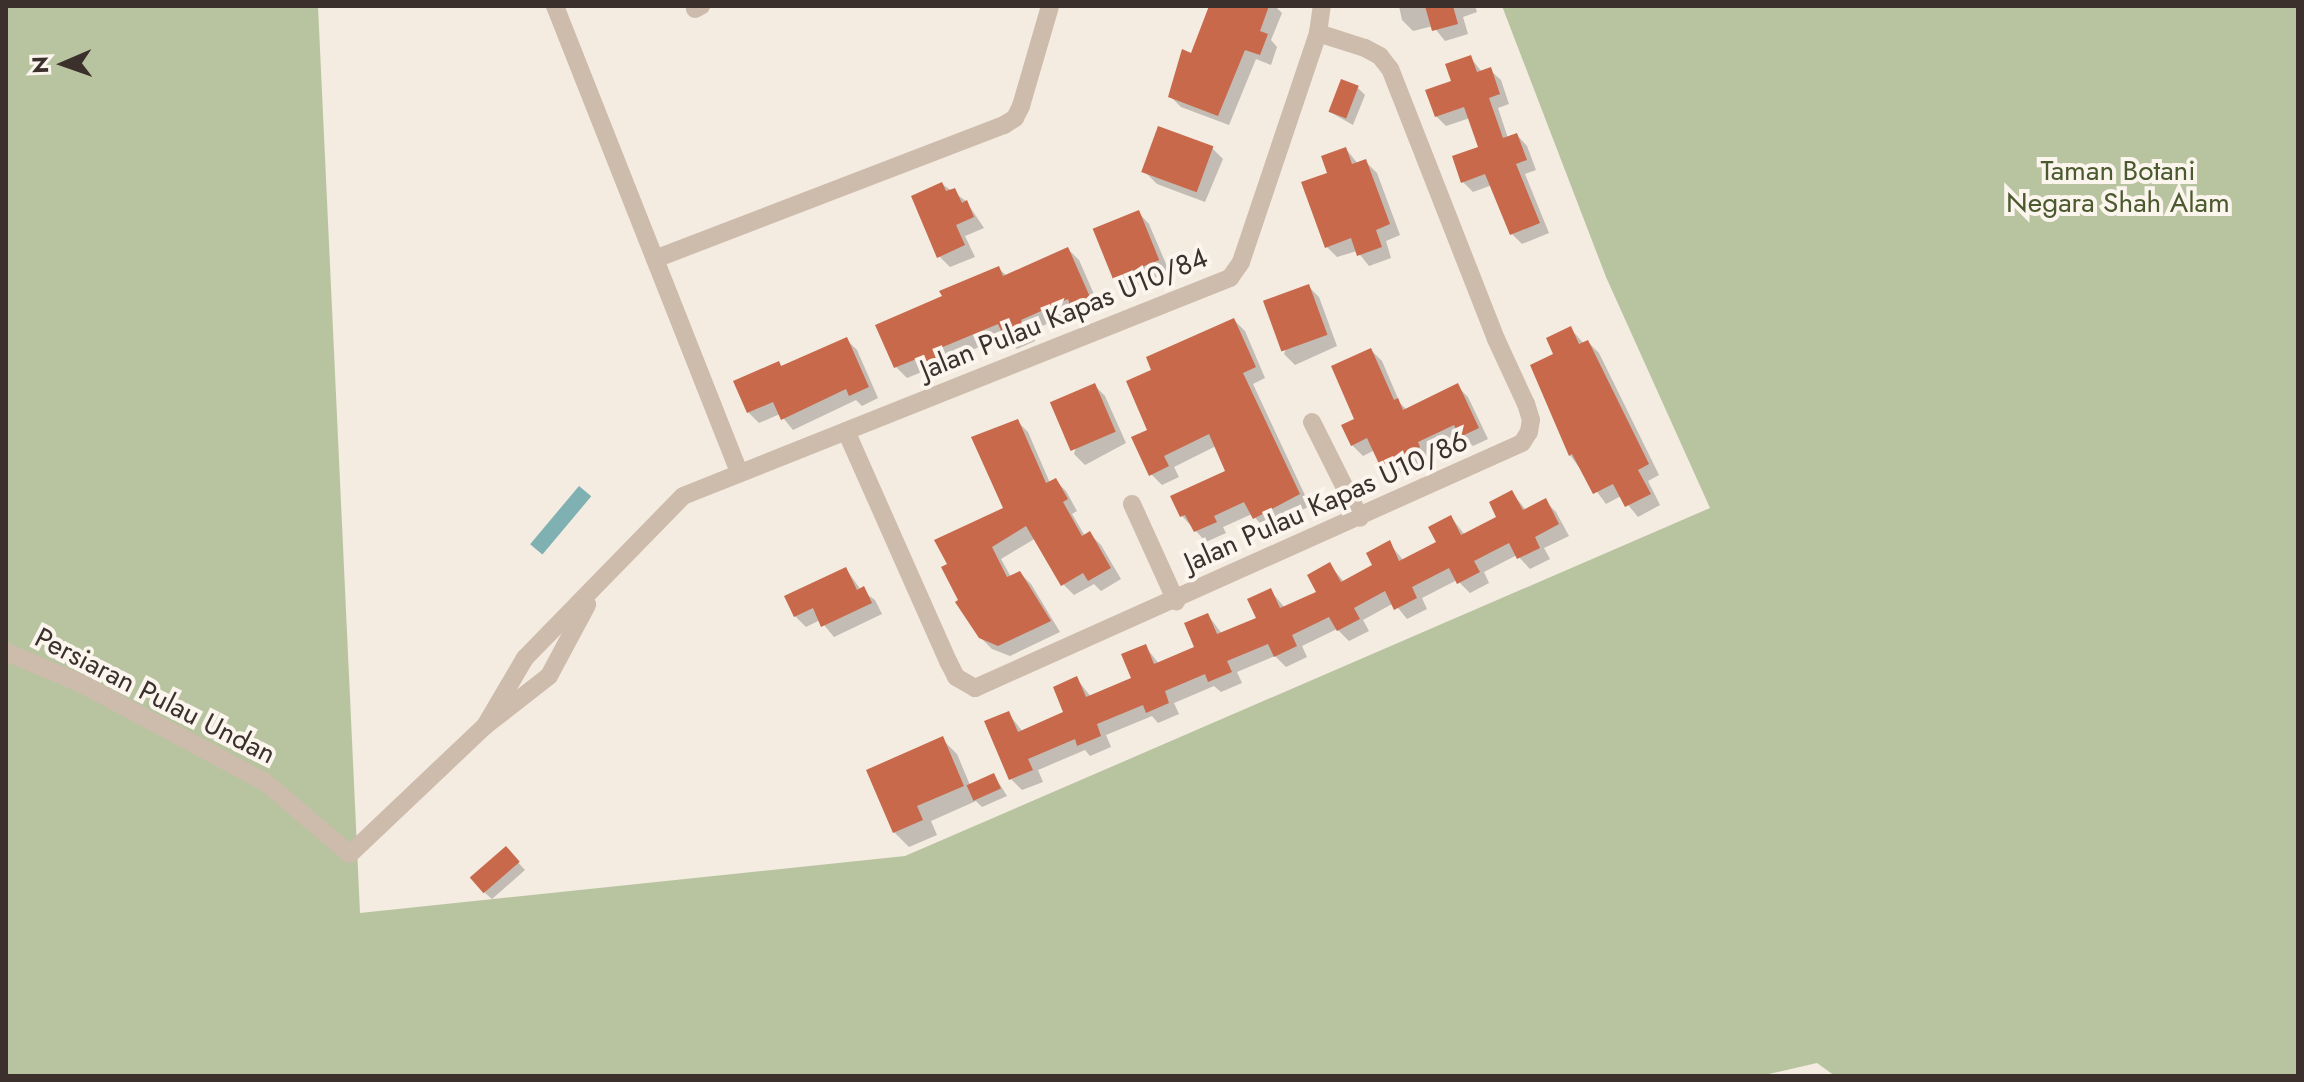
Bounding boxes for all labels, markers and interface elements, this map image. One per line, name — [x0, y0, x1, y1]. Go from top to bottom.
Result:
north arrow — [24, 24, 104, 104]
text: N — [24, 56, 56, 74]
park label: Taman Botani Negara Shah Alam — [2006, 154, 2230, 220]
street label: Jalan Pulau Kapas U10/84 — [915, 241, 1213, 387]
street label: Jalan Pulau Kapas U10/86 — [1179, 424, 1473, 580]
street label: Persiaran Pulau Undan — [29, 621, 281, 771]

